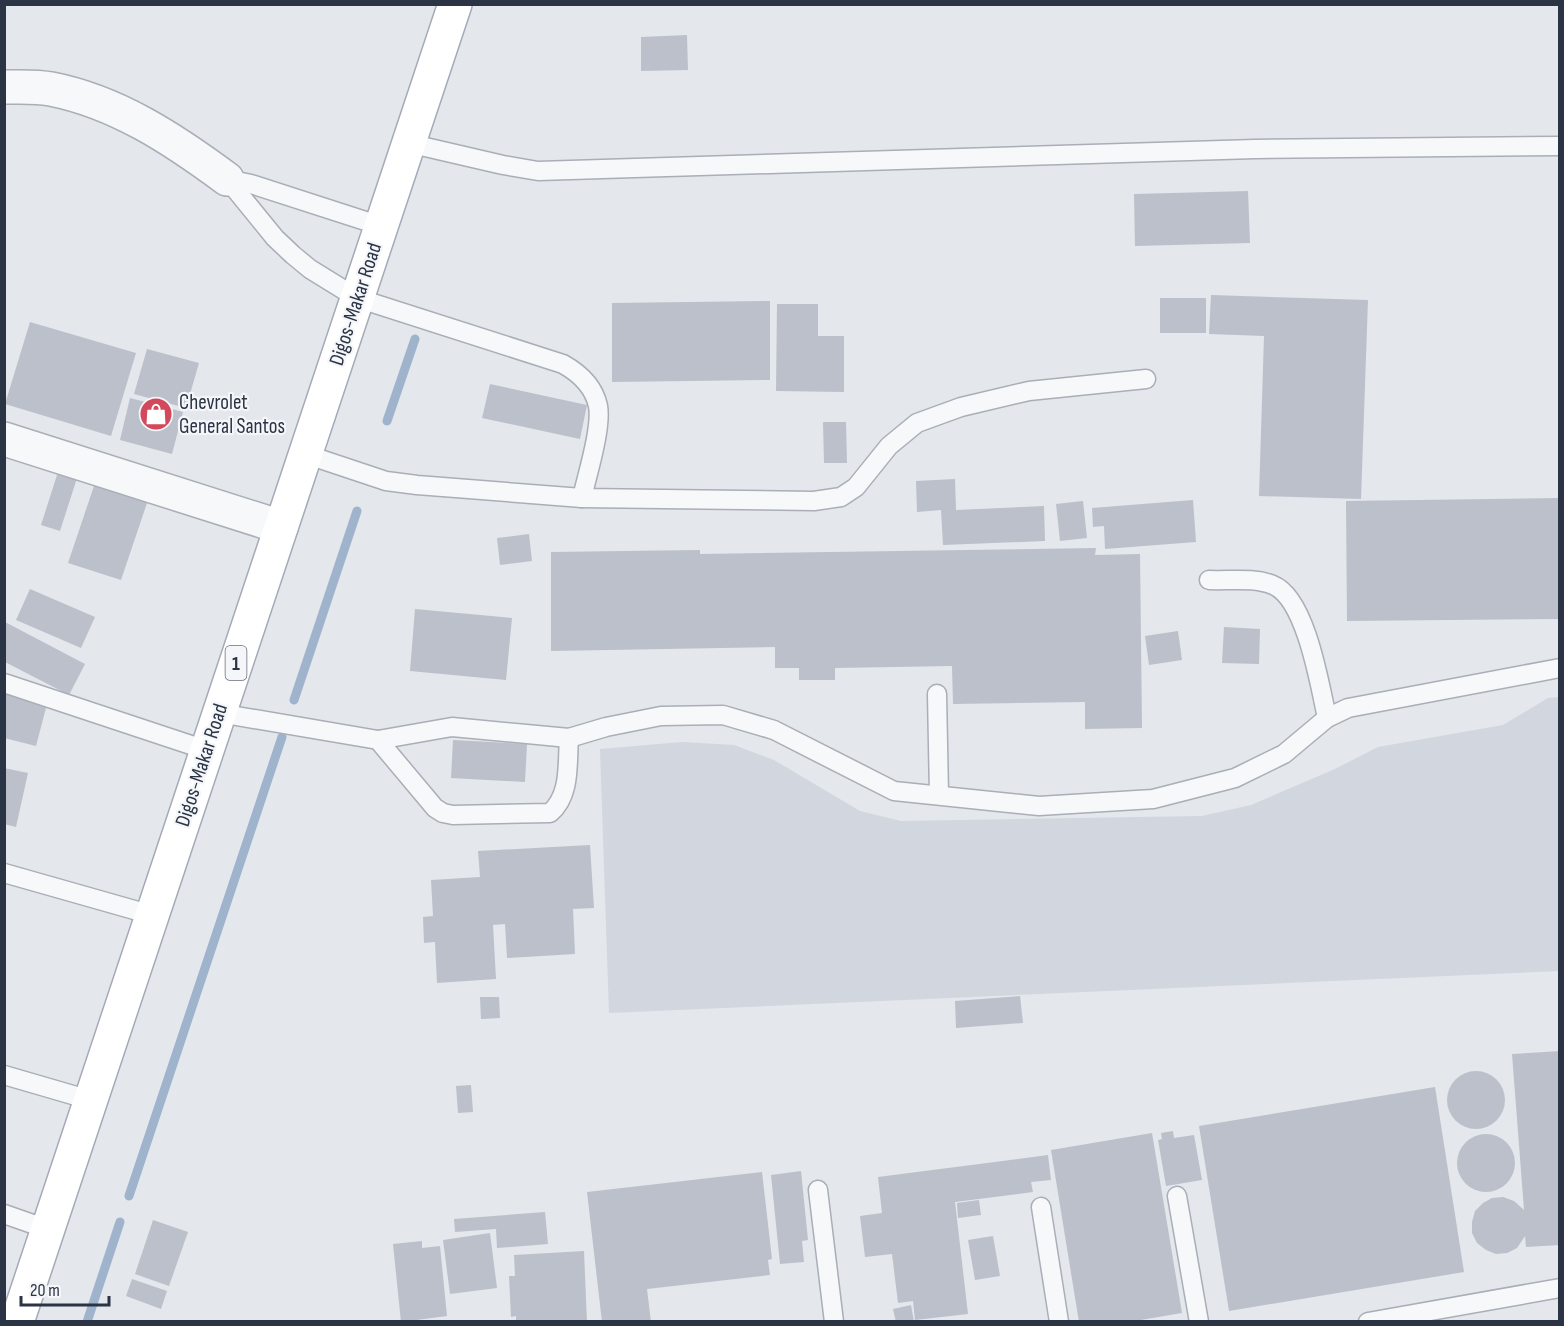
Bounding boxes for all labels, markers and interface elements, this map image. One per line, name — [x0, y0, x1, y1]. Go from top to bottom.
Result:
street label: Digos-Makar Road — [324, 240, 387, 369]
place label: Chevrolet General Santos — [179, 390, 285, 439]
shop icon: Chevrolet General Santos — [138, 396, 174, 432]
road number: 1 — [226, 646, 246, 680]
street label: Digos-Makar Road — [170, 701, 233, 830]
scale bar — [21, 1269, 110, 1307]
text: 20 m — [30, 1280, 60, 1301]

